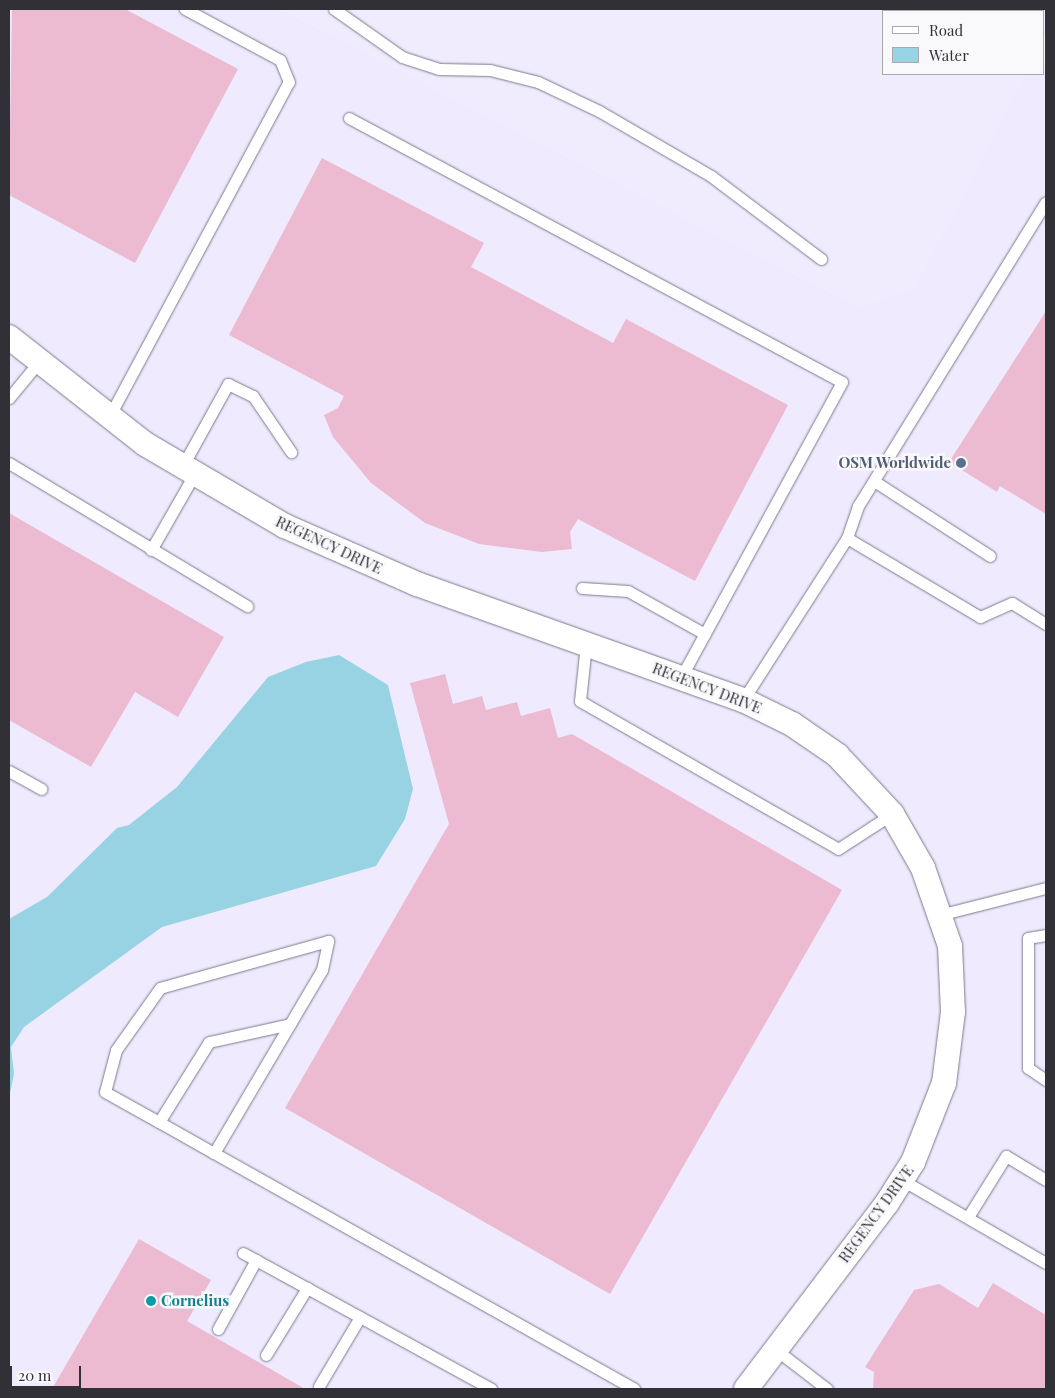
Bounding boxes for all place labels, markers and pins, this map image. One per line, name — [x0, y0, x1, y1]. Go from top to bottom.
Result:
place label: OSM Worldwide — [838, 454, 951, 472]
marker: OSM Worldwide — [955, 457, 967, 469]
place label: Cornelius — [161, 1292, 229, 1310]
marker: Cornelius — [145, 1295, 157, 1307]

